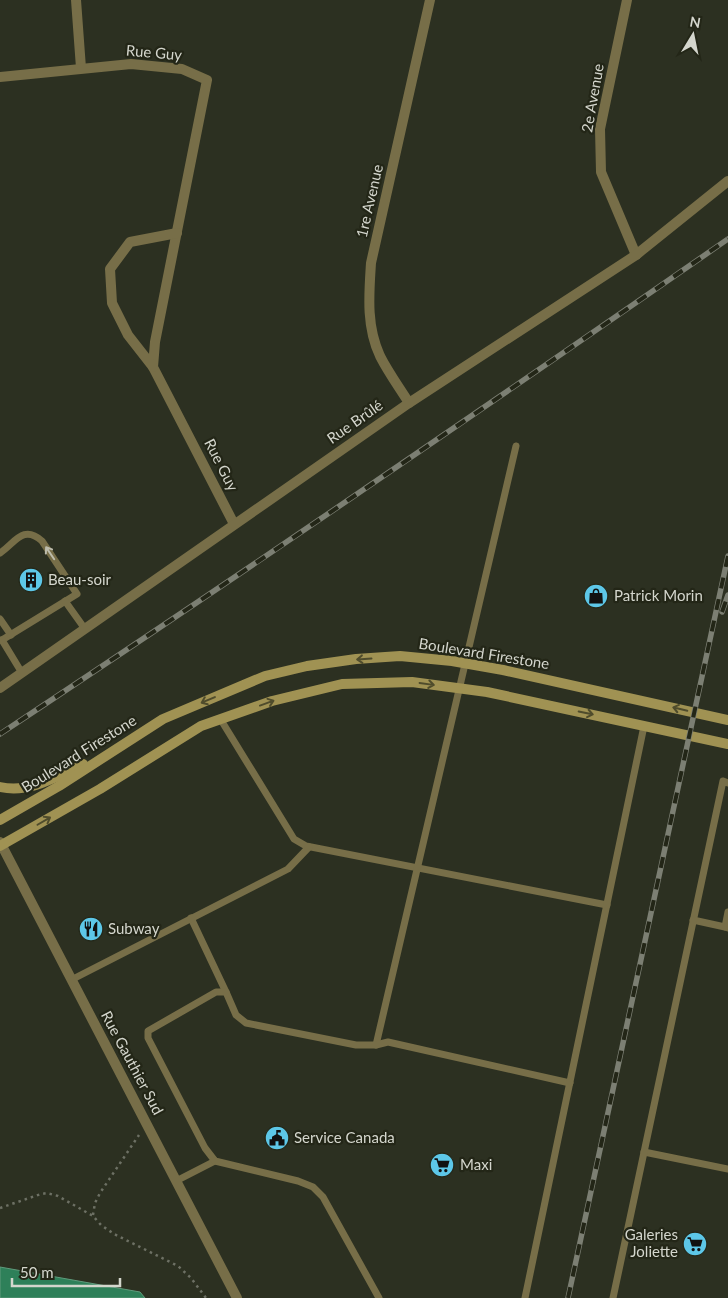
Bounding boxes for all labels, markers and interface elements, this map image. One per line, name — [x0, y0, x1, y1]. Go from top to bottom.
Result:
north arrow — [668, 10, 718, 60]
text: N — [689, 12, 702, 31]
street label: Rue Guy — [125, 41, 183, 63]
street label: 2e Avenue — [577, 62, 607, 134]
street label: 1re Avenue — [352, 162, 386, 239]
street label: Rue Brûlé — [323, 395, 386, 447]
street label: Rue Guy — [201, 435, 243, 494]
one-way arrow — [45, 547, 55, 561]
building icon: Beau-soir — [18, 567, 44, 593]
place label: Beau-soir — [48, 570, 111, 588]
shop icon: Patrick Morin — [583, 583, 609, 609]
place label: Patrick Morin — [614, 586, 703, 604]
street label: Boulevard Firestone — [418, 634, 551, 672]
one-way arrow — [357, 654, 373, 663]
one-way arrow — [418, 679, 434, 689]
one-way arrow — [201, 697, 216, 706]
one-way arrow — [258, 698, 274, 707]
one-way arrow — [673, 704, 689, 713]
one-way arrow — [578, 709, 594, 719]
street label: Boulevard Firestone — [18, 711, 139, 796]
one-way arrow — [36, 816, 51, 825]
restaurant icon: Subway — [78, 916, 104, 942]
place label: Subway — [108, 919, 160, 937]
street label: Rue Gauthier Sud — [98, 1008, 168, 1118]
public building icon: Service Canada — [264, 1125, 290, 1151]
place label: Service Canada — [294, 1128, 395, 1146]
supermarket icon: Maxi — [429, 1152, 455, 1178]
place label: Maxi — [460, 1155, 492, 1173]
place label: Galeries Joliette — [625, 1225, 678, 1260]
supermarket icon: Galeries Joliette — [682, 1231, 708, 1257]
scale bar — [12, 1256, 120, 1288]
text: 50 m — [20, 1263, 54, 1281]

